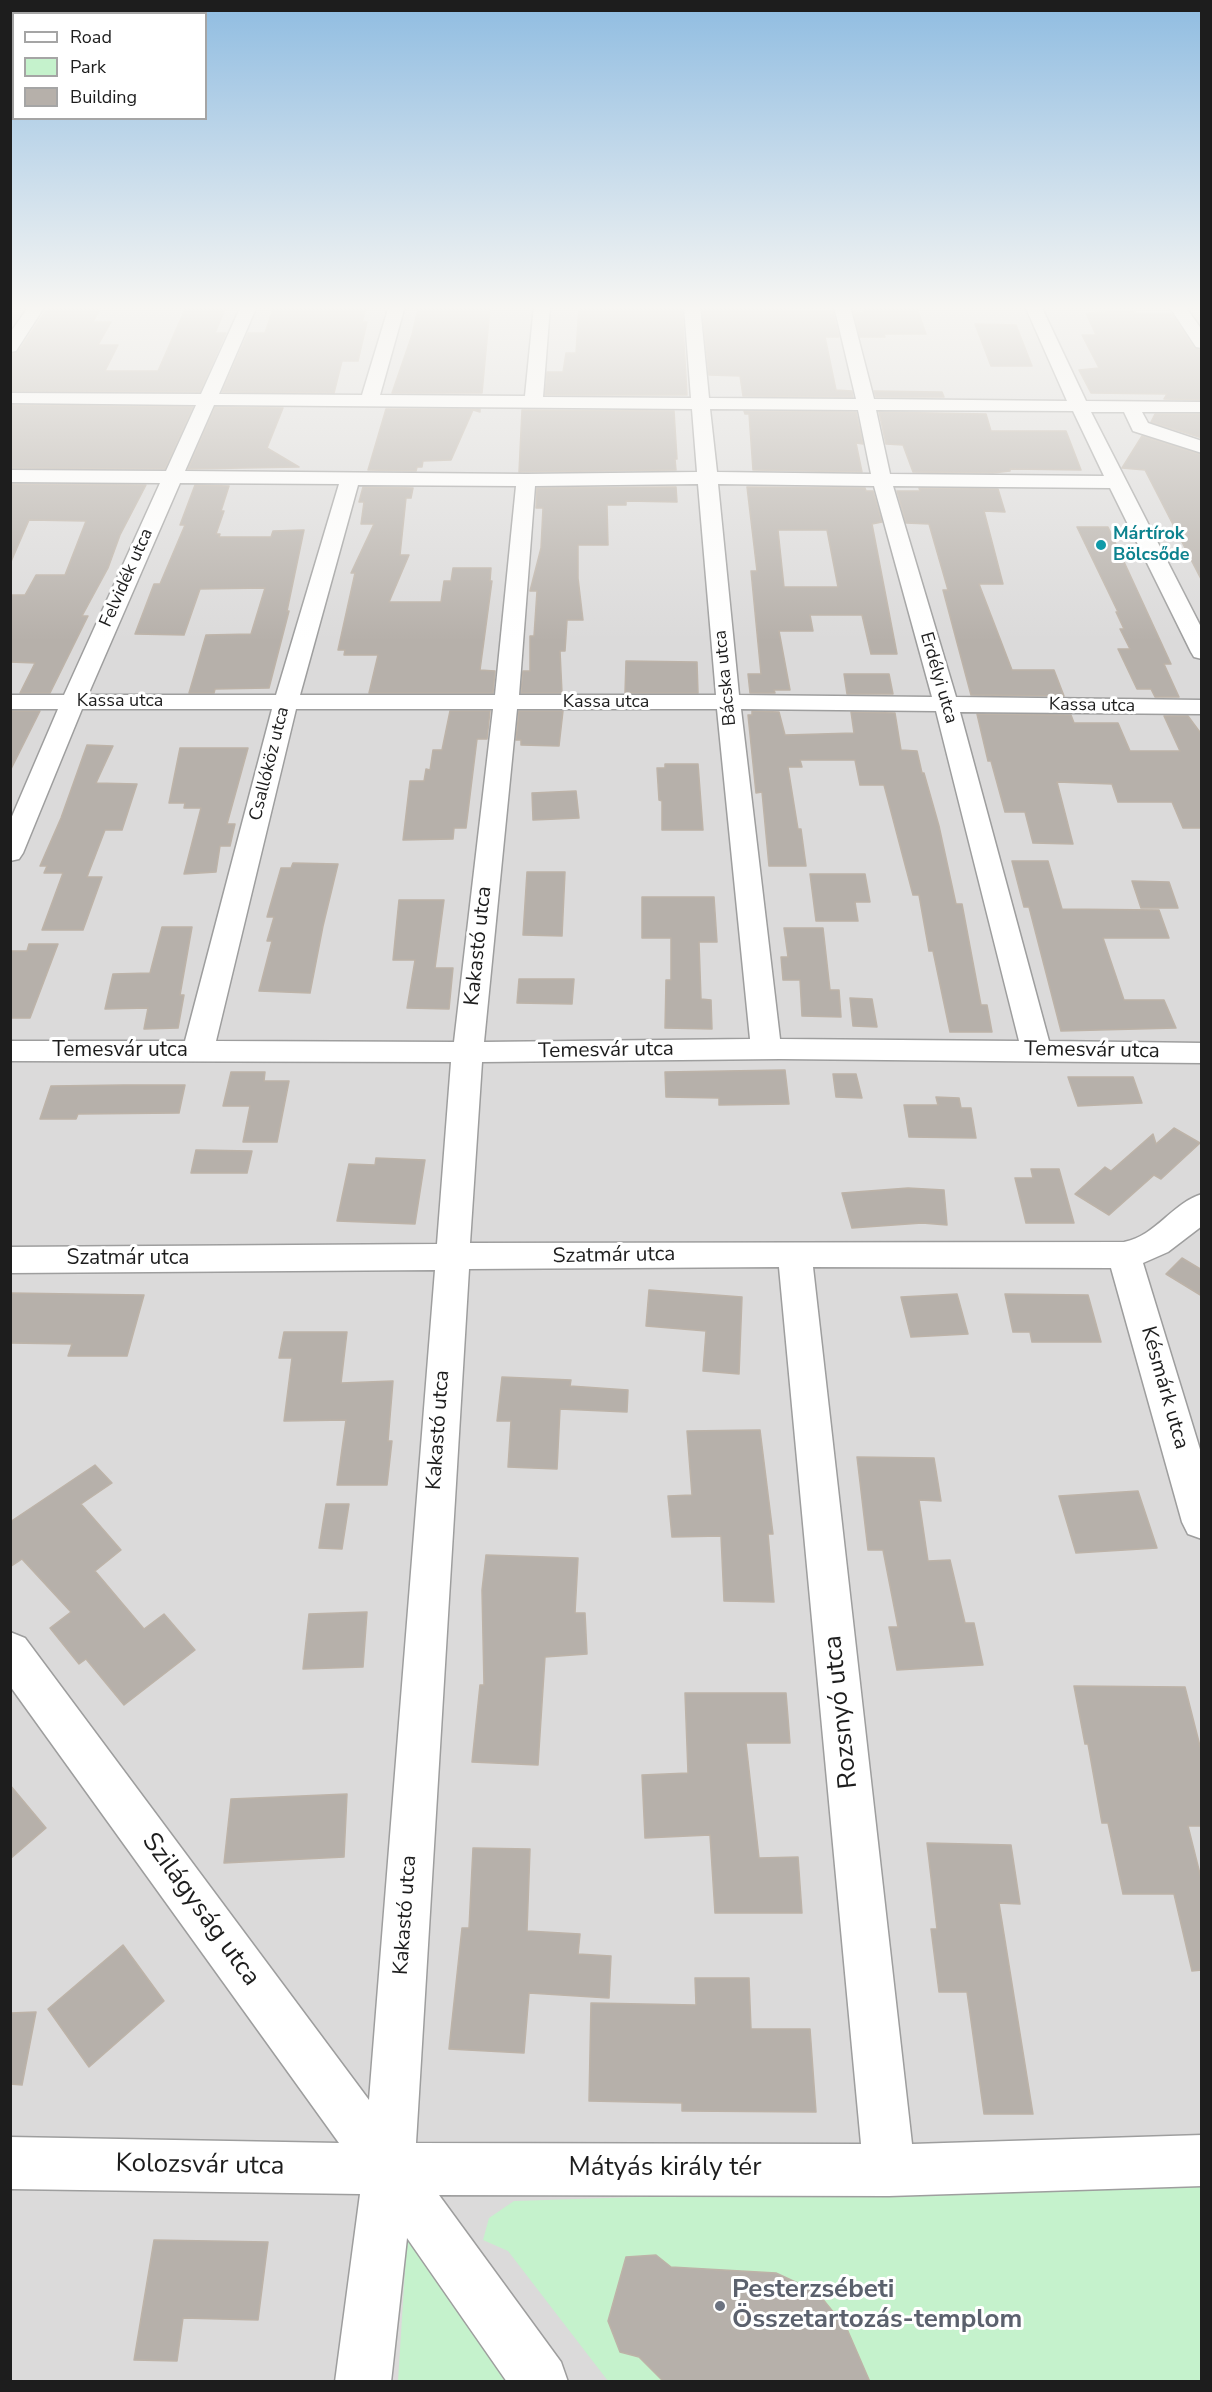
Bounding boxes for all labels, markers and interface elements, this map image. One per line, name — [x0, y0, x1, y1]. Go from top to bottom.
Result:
legend — [12, 12, 207, 120]
text: Road — [70, 25, 112, 49]
text: Park — [70, 55, 106, 79]
text: Building — [70, 85, 137, 109]
place label: Mártírok Bölcsőde — [1113, 524, 1190, 566]
street label: Felvidék utca — [96, 525, 158, 631]
marker: Mártírok Bölcsőde — [1094, 538, 1108, 552]
street label: Bácska utca — [710, 629, 742, 727]
street label: Erdélyi utca — [915, 630, 961, 726]
street label: Kassa utca — [77, 691, 163, 713]
street label: Kassa utca — [563, 692, 649, 714]
street label: Kassa utca — [1049, 694, 1135, 718]
street label: Csallóköz utca — [245, 705, 295, 823]
street label: Kakastó utca — [460, 885, 498, 1007]
street label: Temesvár utca — [538, 1037, 674, 1065]
street label: Temesvár utca — [1024, 1037, 1160, 1065]
street label: Temesvár utca — [52, 1038, 188, 1064]
street label: Szatmár utca — [552, 1242, 676, 1270]
street label: Szatmár utca — [67, 1246, 189, 1272]
street label: Késmárk utca — [1134, 1324, 1194, 1452]
street label: Kakastó utca — [422, 1369, 456, 1491]
street label: Rozsnyó utca — [818, 1634, 866, 1790]
street label: Szilágyság utca — [134, 1827, 266, 1993]
street label: Kakastó utca — [389, 1854, 423, 1976]
street label: Kolozsvár utca — [115, 2149, 285, 2183]
street label: Mátyás király tér — [569, 2153, 761, 2185]
place label: Pesterzsébeti Összetartozás-templom — [732, 2275, 1022, 2336]
marker: Pesterzsébeti Összetartozás-templom — [713, 2299, 727, 2313]

